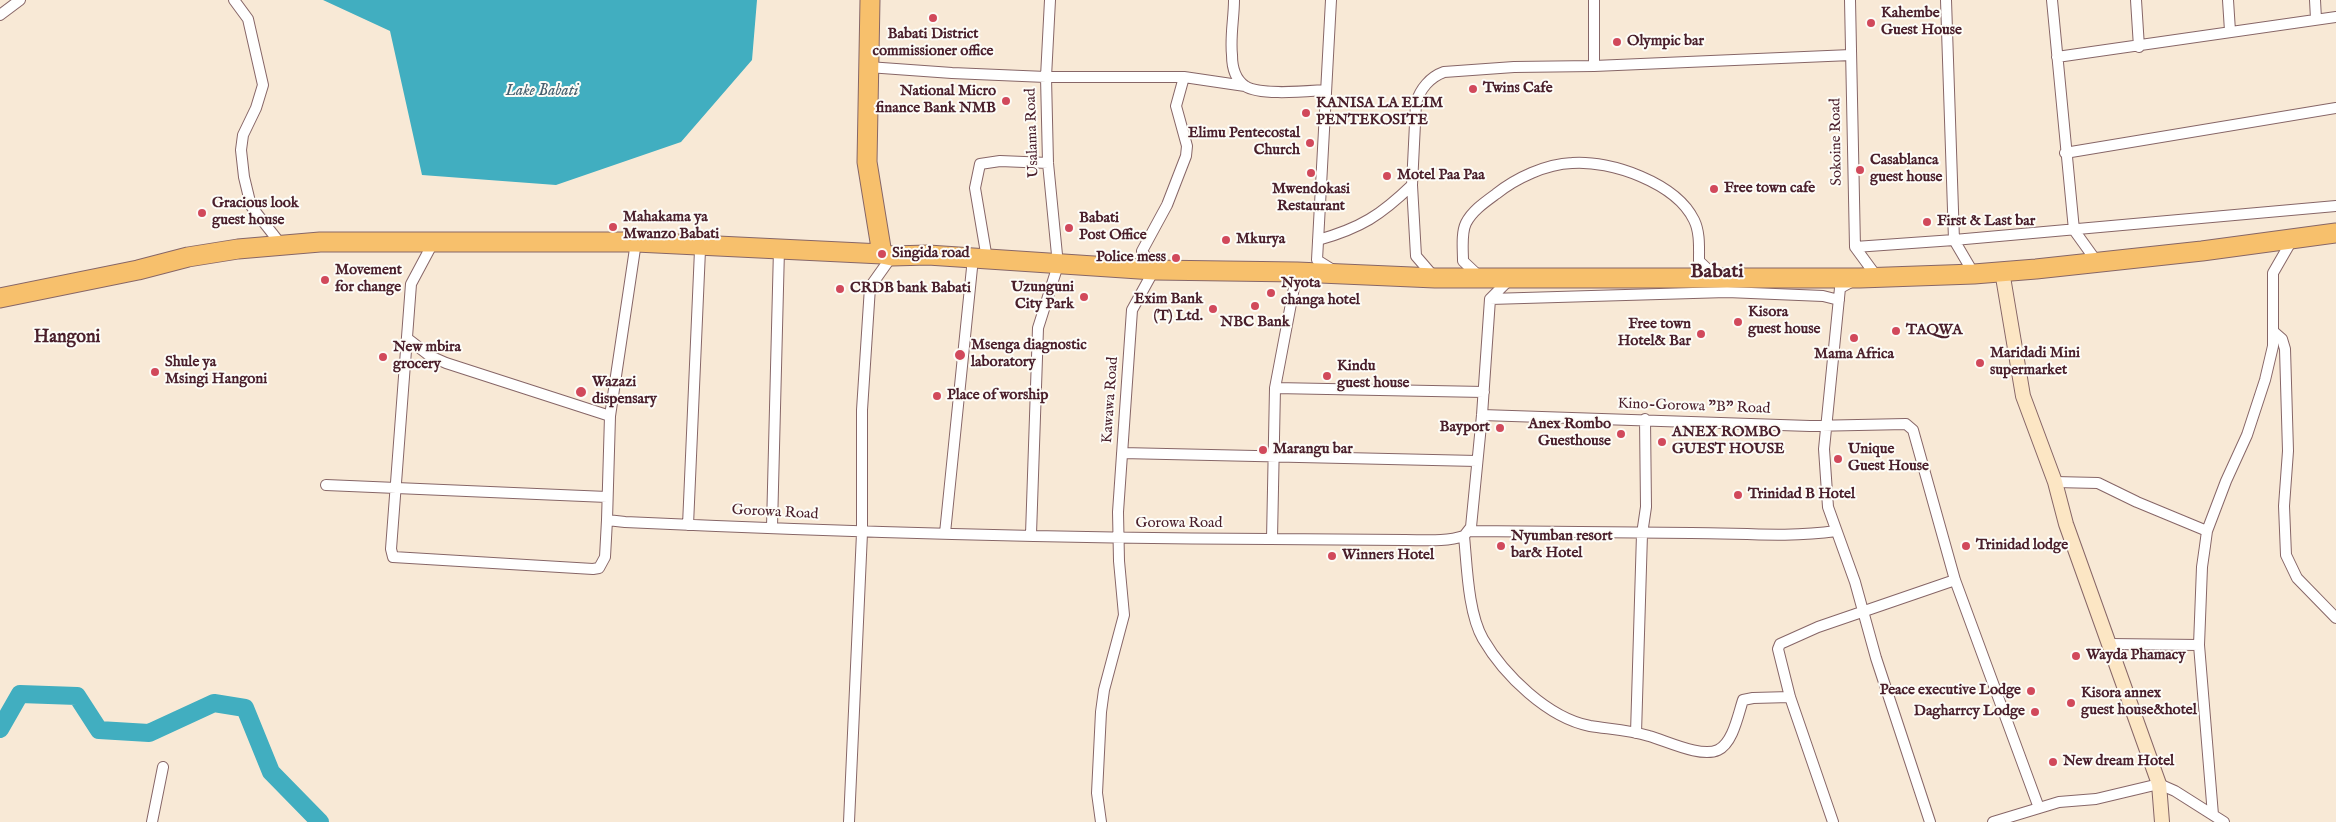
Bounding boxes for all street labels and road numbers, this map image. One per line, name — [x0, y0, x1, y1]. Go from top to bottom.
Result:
street label: Usalama Road — [1022, 88, 1044, 178]
street label: Sokoine Road — [1827, 98, 1847, 186]
street label: Kawawa Road — [1099, 356, 1123, 444]
street label: Kino-Gorowa "B" Road — [1617, 395, 1771, 419]
street label: Gorowa Road — [731, 502, 819, 524]
street label: Gorowa Road — [1136, 515, 1222, 533]

